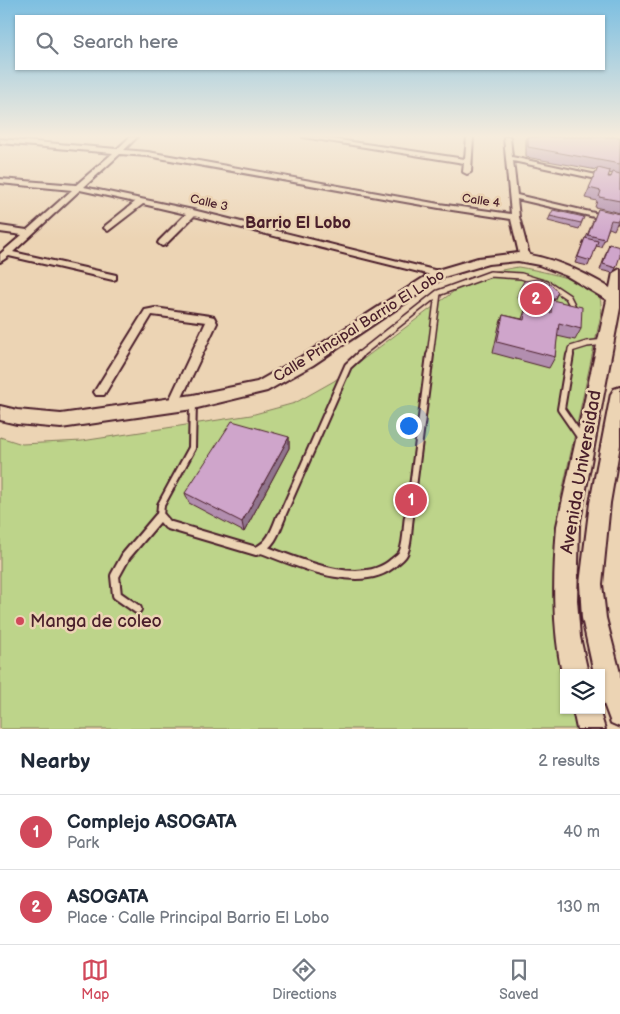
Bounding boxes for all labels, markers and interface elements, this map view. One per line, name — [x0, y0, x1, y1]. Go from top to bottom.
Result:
search box — [15, 15, 605, 70]
icon: search — [33, 29, 61, 57]
text: Search here — [73, 31, 178, 54]
street label: Calle 3 — [189, 191, 229, 215]
street label: Calle 4 — [461, 191, 502, 211]
district label: Barrio El Lobo — [245, 214, 351, 233]
street label: Calle Principal Barrio El Lobo — [270, 265, 448, 387]
pin: 2 — [520, 280, 552, 318]
street label: Avenida Universidad — [556, 389, 606, 555]
your location — [396, 413, 422, 439]
pin: 1 — [395, 481, 427, 519]
place label: Manga de coleo — [30, 611, 162, 632]
marker: Manga de coleo — [14, 615, 26, 627]
map controls — [560, 669, 605, 714]
button: layers — [560, 669, 605, 714]
text: Nearby — [20, 749, 90, 774]
text: 2 results — [538, 752, 600, 771]
text: Complejo ASOGATA — [67, 811, 237, 834]
text: 1 — [33, 823, 39, 842]
text: 40 m — [563, 823, 600, 842]
text: Park — [67, 834, 99, 853]
text: ASOGATA — [67, 886, 148, 909]
text: 2 — [31, 898, 41, 917]
text: 130 m — [557, 898, 600, 917]
text: Place · Calle Principal Barrio El Lobo — [67, 909, 329, 928]
tab: Map — [81, 956, 110, 1003]
tab: Directions — [272, 956, 337, 1003]
tab: Saved — [499, 956, 539, 1003]

